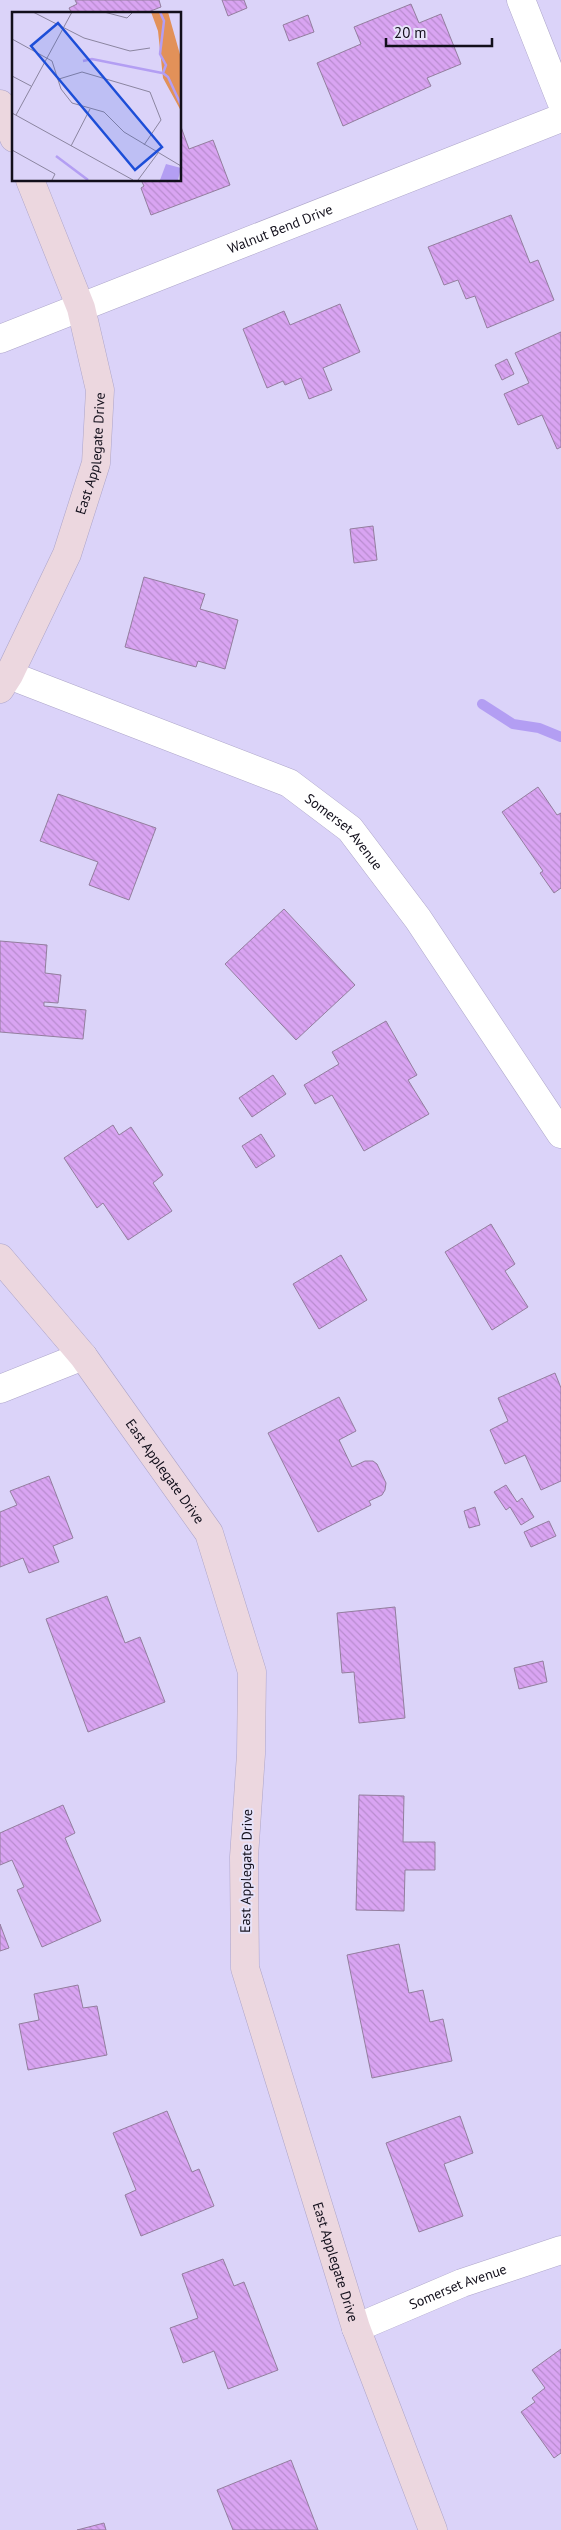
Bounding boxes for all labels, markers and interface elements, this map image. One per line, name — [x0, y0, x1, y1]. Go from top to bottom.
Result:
inset map — [12, 12, 181, 181]
scale bar — [386, 15, 492, 47]
text: 20 m — [394, 23, 427, 42]
street label: Walnut Bend Drive — [225, 200, 335, 257]
street label: East Applegate Drive — [71, 392, 109, 517]
street label: Somerset Avenue — [301, 789, 387, 874]
street label: East Applegate Drive — [122, 1416, 208, 1527]
street label: East Applegate Drive — [236, 1809, 256, 1933]
street label: East Applegate Drive — [309, 2200, 363, 2324]
street label: Somerset Avenue — [406, 2260, 509, 2313]

